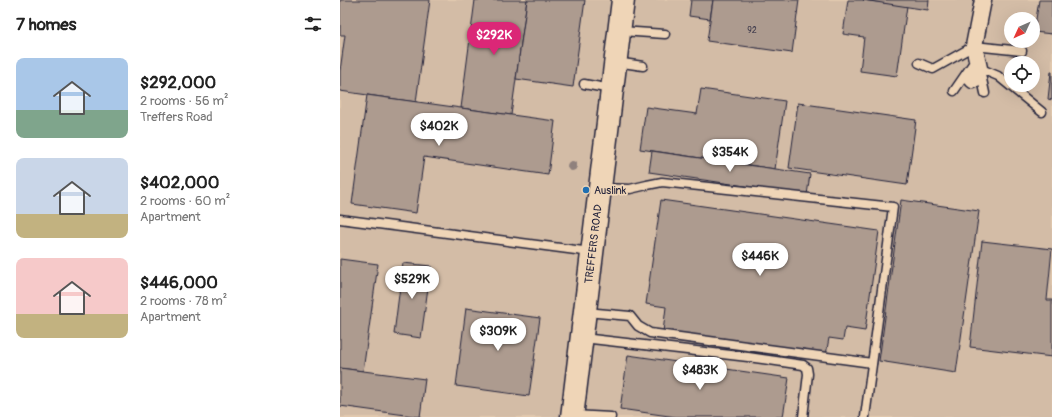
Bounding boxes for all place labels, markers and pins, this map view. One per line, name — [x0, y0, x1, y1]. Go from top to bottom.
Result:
pin: $292K — [466, 22, 522, 56]
pin: $402K — [411, 113, 467, 147]
pin: $354K — [702, 139, 758, 173]
place label: Auslink — [594, 184, 627, 197]
marker: Auslink — [581, 185, 591, 195]
pin: $446K — [732, 243, 788, 277]
pin: $529K — [384, 266, 440, 300]
pin: $309K — [470, 318, 526, 352]
pin: $483K — [672, 357, 728, 391]

